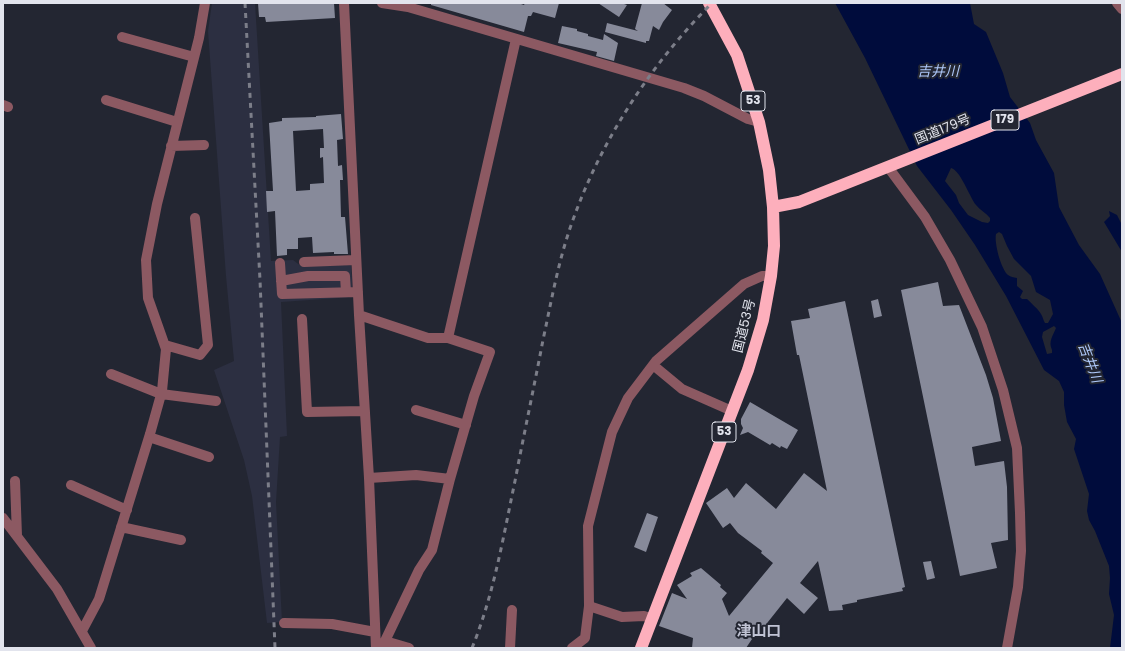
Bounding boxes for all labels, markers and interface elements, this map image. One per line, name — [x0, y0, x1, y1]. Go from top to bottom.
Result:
water label: 吉井川 — [917, 64, 959, 80]
road number: 53 — [741, 91, 765, 111]
road number: 179 — [991, 110, 1019, 130]
street label: 国道179号 — [913, 112, 973, 148]
street label: 国道53号 — [731, 298, 759, 354]
water label: 吉井川 — [1074, 340, 1104, 386]
road number: 53 — [712, 422, 736, 442]
district label: 津山口 — [737, 623, 781, 641]

